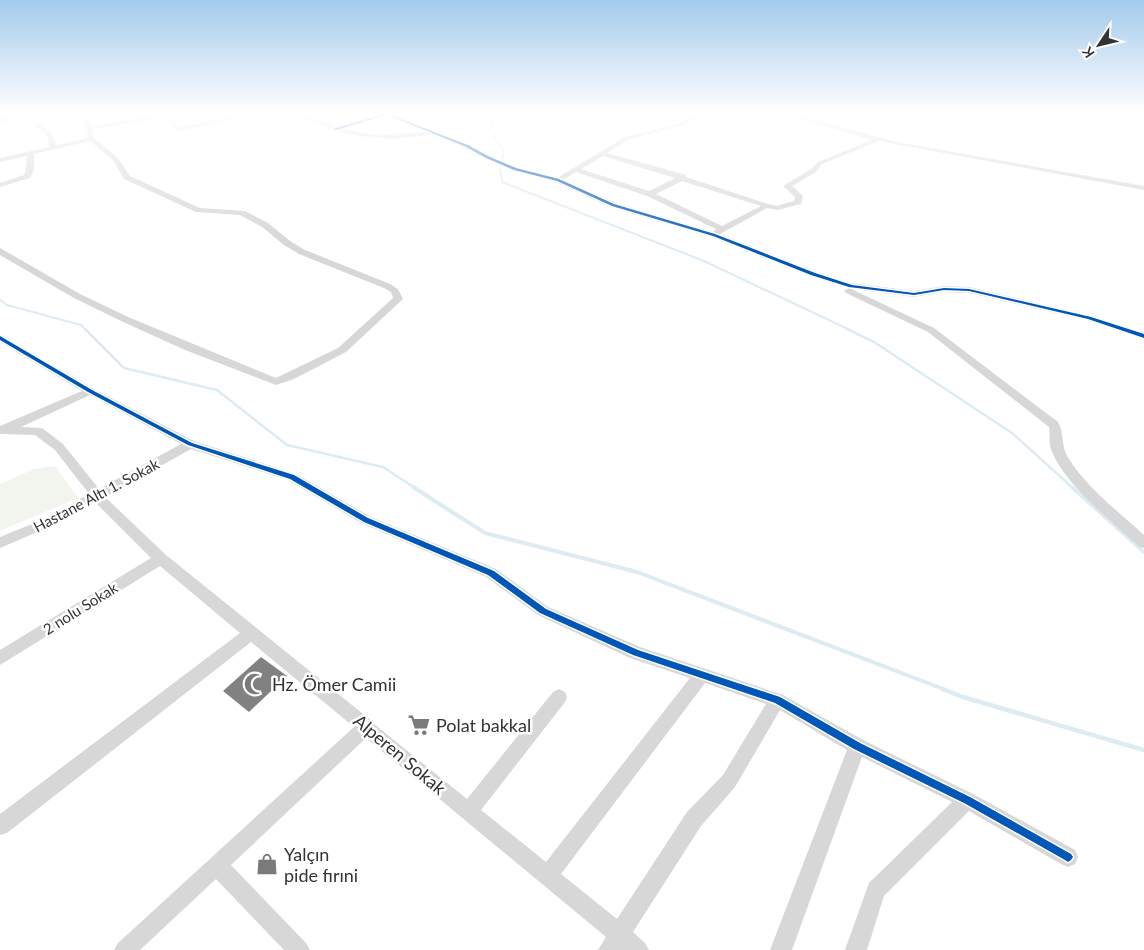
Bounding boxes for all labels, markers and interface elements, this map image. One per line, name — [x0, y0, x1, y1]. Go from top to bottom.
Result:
north arrow — [1074, 20, 1124, 70]
text: K — [1078, 44, 1098, 62]
street label: Hastane Altı 1. Sokak — [30, 454, 162, 536]
street label: 2 nolu Sokak — [39, 578, 121, 638]
mosque icon: Hz. Ömer Camii — [242, 671, 268, 697]
place label: Hz. Ömer Camii — [272, 673, 396, 695]
street label: Alperen Sokak — [349, 709, 451, 799]
supermarket icon: Polat bakkal — [406, 712, 432, 738]
place label: Polat bakkal — [436, 714, 531, 736]
place label: Yalçın pide fırıni — [284, 843, 358, 886]
shop icon: Yalçın pide fırıni — [254, 851, 280, 877]

